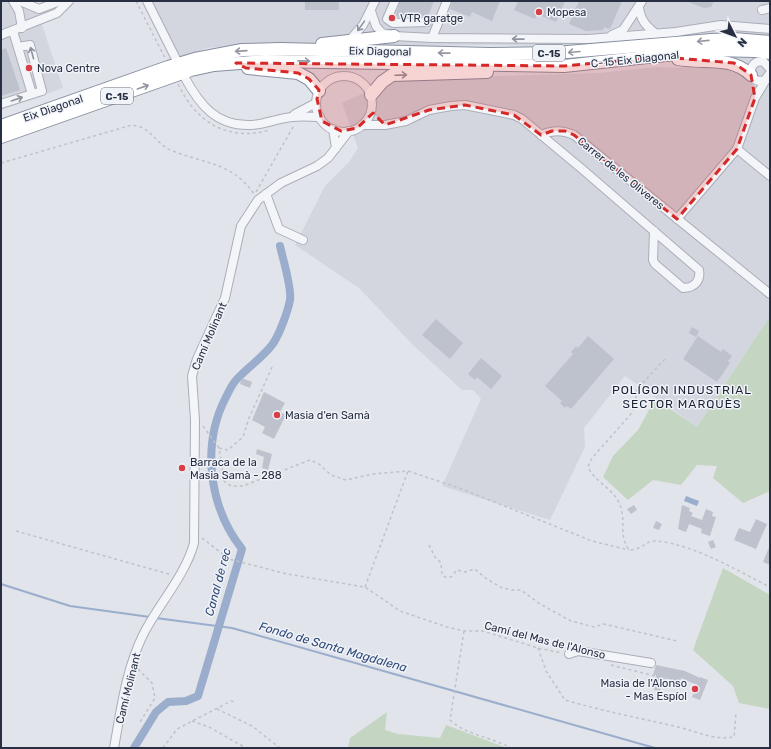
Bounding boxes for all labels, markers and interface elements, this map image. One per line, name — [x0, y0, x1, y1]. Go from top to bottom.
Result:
place label: Mopesa — [547, 6, 586, 19]
marker: Mopesa — [534, 7, 544, 17]
place label: VTR garatge — [400, 12, 463, 25]
marker: VTR garatge — [387, 13, 397, 23]
north arrow — [715, 16, 755, 56]
one-way arrow — [357, 20, 365, 31]
one-way arrow — [512, 35, 525, 43]
text: N — [735, 35, 750, 50]
one-way arrow — [697, 37, 710, 44]
street label: Eix Diagonal — [349, 44, 411, 59]
road number: C-15 — [533, 45, 565, 61]
one-way arrow — [28, 47, 36, 60]
one-way arrow — [235, 47, 248, 54]
one-way arrow — [568, 48, 581, 56]
street label: C-15 Eix Diagonal — [590, 48, 680, 71]
one-way arrow — [438, 49, 451, 57]
one-way arrow — [297, 57, 310, 65]
place label: Nova Centre — [37, 62, 100, 75]
marker: Nova Centre — [24, 63, 34, 73]
one-way arrow — [394, 71, 407, 78]
one-way arrow — [137, 83, 149, 91]
road number: C-15 — [101, 88, 133, 104]
street label: Eix Diagonal — [21, 92, 85, 125]
one-way arrow — [10, 95, 23, 102]
street label: Carrer de les Oliveres — [575, 134, 667, 213]
street label: Camí Molinant — [189, 300, 230, 372]
district label: POLÍGON INDUSTRIAL SECTOR MARQUÈS — [612, 383, 752, 411]
place label: Masia d'en Samà — [285, 409, 370, 422]
marker: Masia d'en Samà — [272, 410, 282, 420]
place label: Barraca de la Masia Samà - 288 — [190, 456, 282, 482]
marker: Barraca de la Masia Samà - 288 — [177, 463, 187, 473]
water label: Canal de rec — [202, 546, 234, 618]
water label: Fondo de Santa Magdalena — [258, 619, 408, 675]
street label: Camí del Mas de l'Alonso — [483, 619, 607, 662]
street label: Camí Molinant — [113, 651, 144, 725]
place label: Masia de l'Alonso - Mas Espíol — [600, 677, 687, 703]
marker: Masia de l'Alonso - Mas Espíol — [690, 684, 700, 694]

